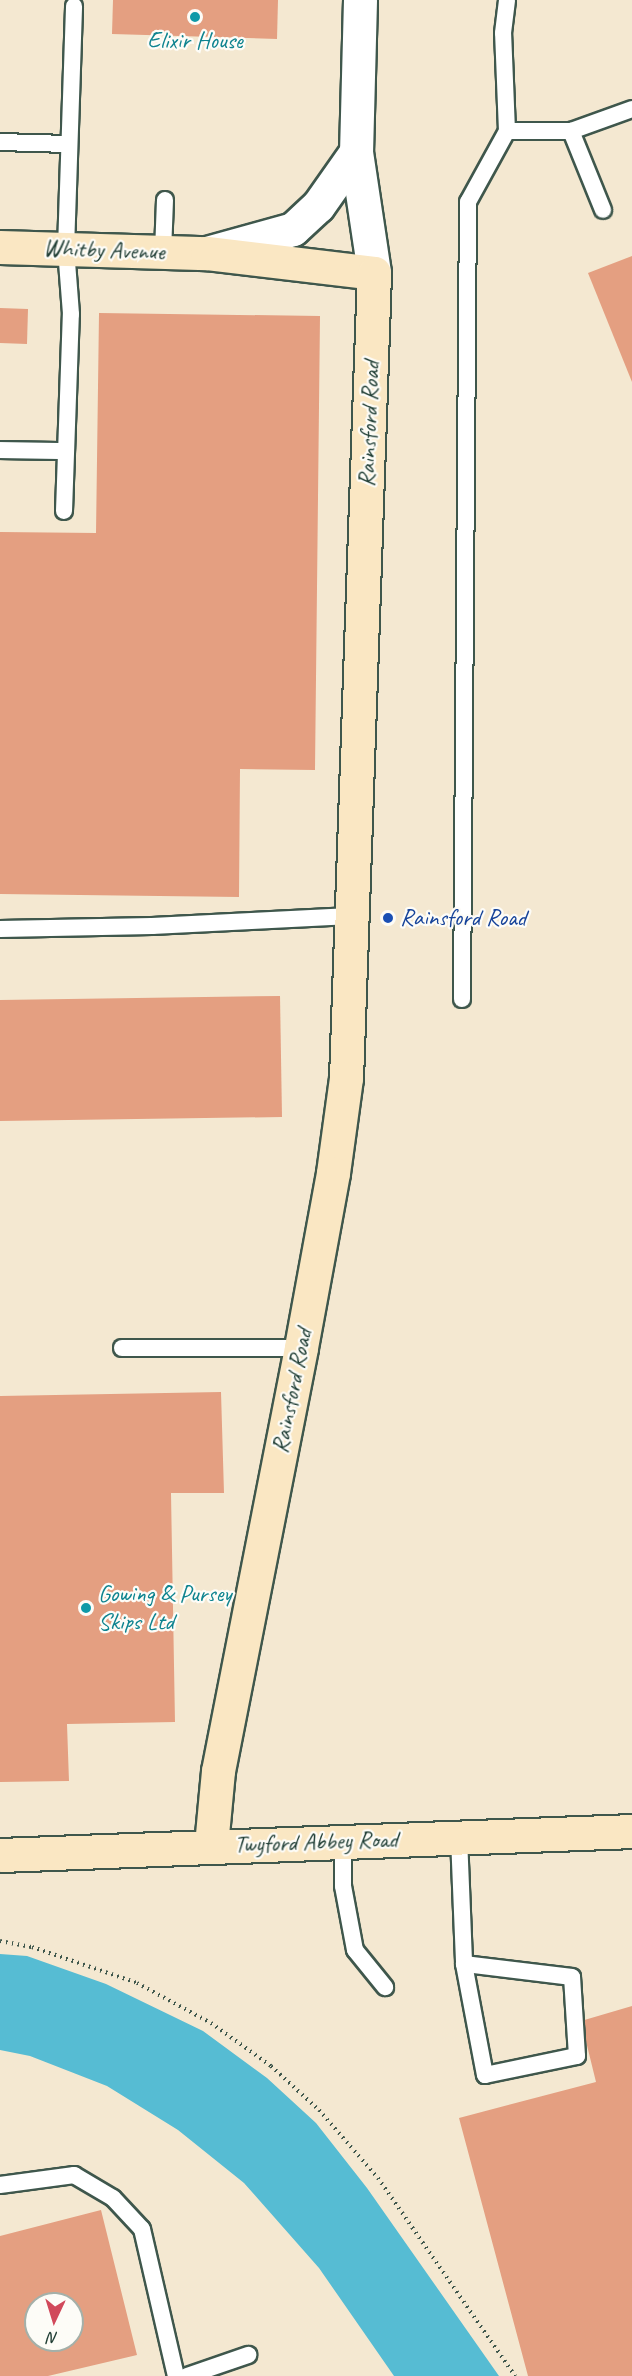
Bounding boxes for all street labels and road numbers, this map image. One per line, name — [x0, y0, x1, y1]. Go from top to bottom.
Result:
street label: Whitby Avenue — [43, 233, 165, 267]
street label: Rainsford Road — [352, 360, 386, 488]
street label: Rainsford Road — [266, 1326, 318, 1456]
street label: Twyford Abbey Road — [234, 1825, 398, 1859]

